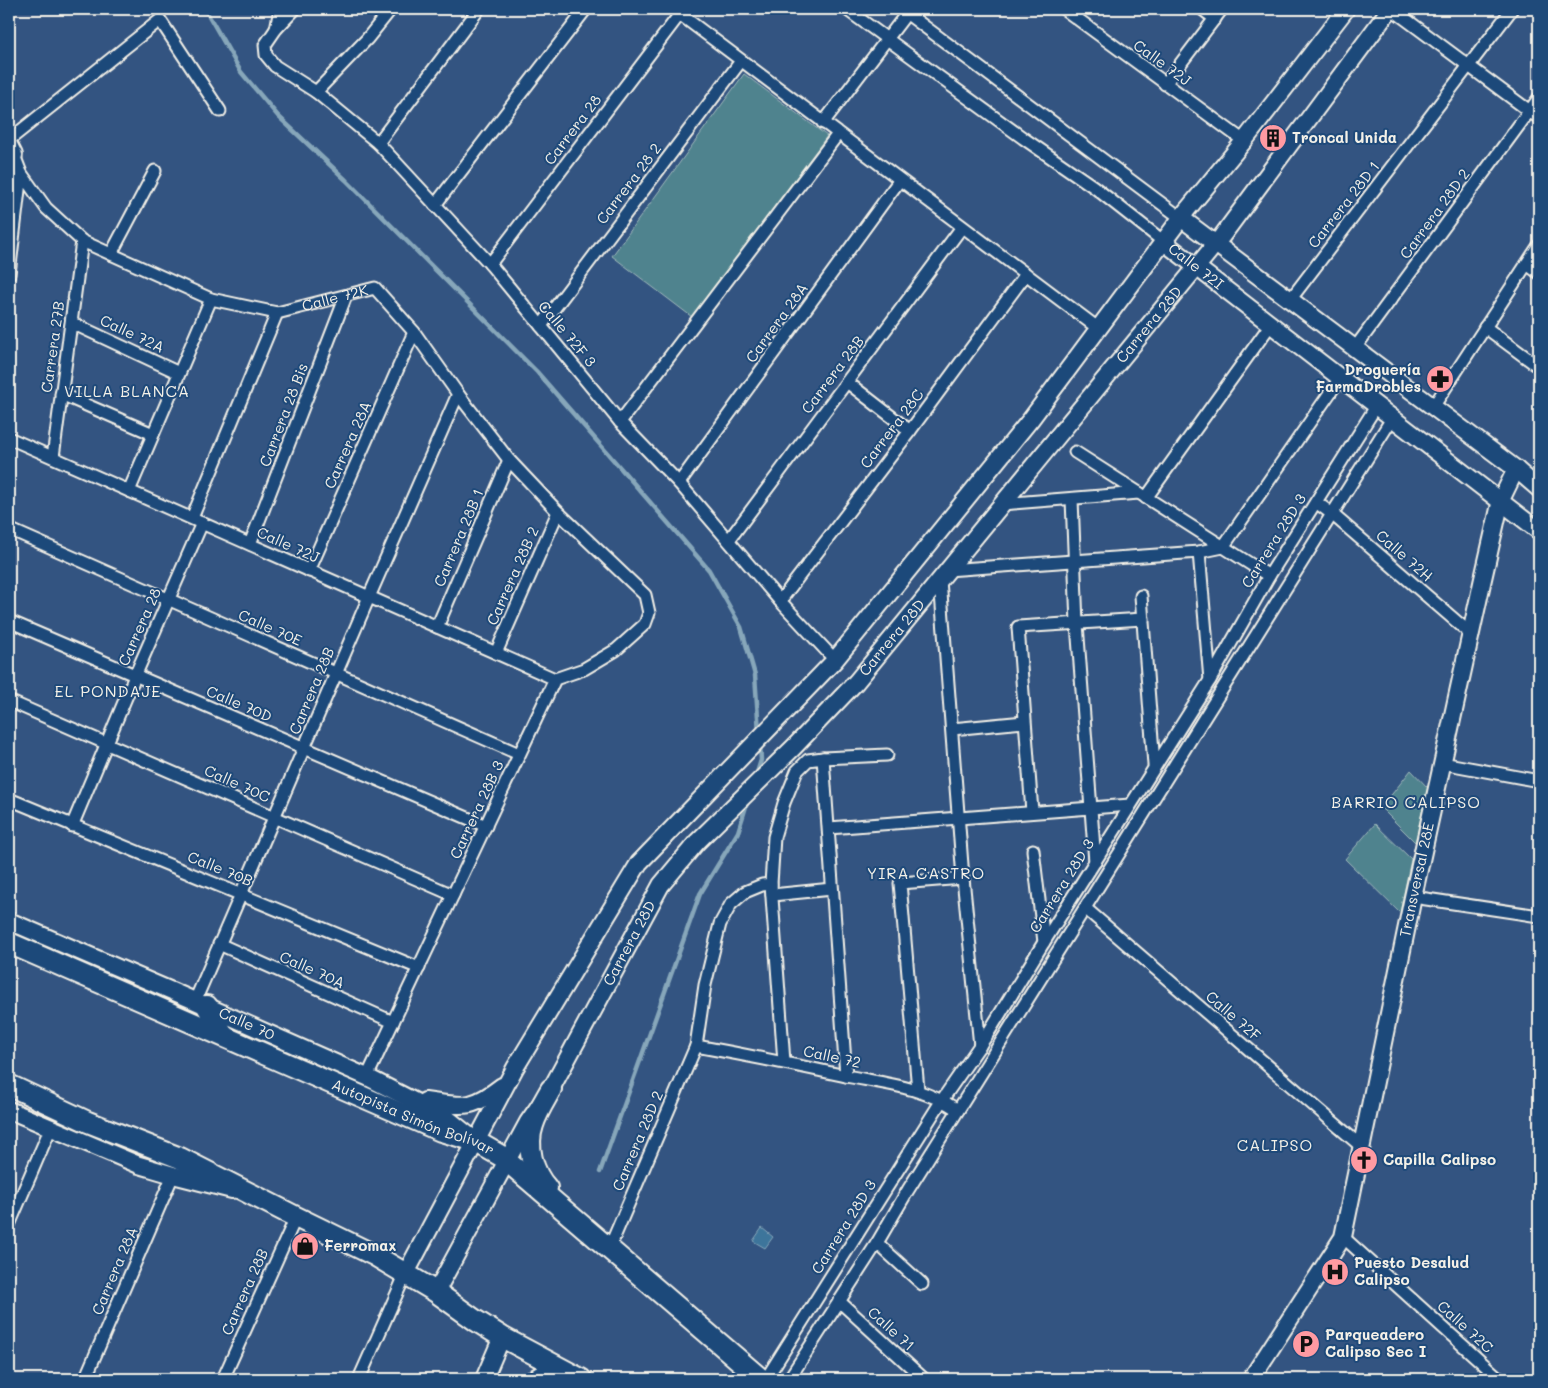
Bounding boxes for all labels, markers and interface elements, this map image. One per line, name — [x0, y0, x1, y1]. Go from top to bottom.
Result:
street label: Calle 72J — [1130, 35, 1196, 90]
street label: Carrera 28 — [539, 90, 605, 169]
building icon: Troncal Unida — [1258, 123, 1288, 153]
place label: Troncal Unida — [1292, 127, 1397, 147]
street label: Carrera 28 2 — [591, 139, 665, 228]
street label: Carrera 28D 1 — [1303, 157, 1384, 252]
street label: Carrera 28D 2 — [1395, 164, 1474, 263]
street label: Calle 72I — [1164, 238, 1228, 294]
street label: Calle 72K — [300, 279, 370, 315]
street label: Carrera 28A — [741, 279, 812, 366]
street label: Carrera 28D — [1111, 282, 1186, 367]
street label: Calle 72F 3 — [534, 296, 601, 371]
street label: Carrera 27B — [36, 300, 68, 394]
street label: Calle 72A — [97, 310, 168, 357]
street label: Carrera 28B — [796, 331, 868, 417]
place label: Droguería FarmaDrobles — [1315, 359, 1421, 396]
street label: Carrera 28 Bis — [254, 360, 312, 469]
pharmacy icon: Droguería FarmaDrobles — [1425, 364, 1455, 394]
district label: VILLA BLANCA — [64, 380, 190, 401]
street label: Carrera 28C — [855, 385, 928, 472]
street label: Carrera 28A — [319, 398, 375, 492]
street label: Carrera 28B 1 — [428, 486, 488, 590]
street label: Carrera 28D 3 — [1236, 489, 1310, 591]
street label: Calle 72J — [254, 521, 324, 567]
street label: Carrera 28B 2 — [481, 523, 543, 628]
street label: Calle 72H — [1372, 525, 1437, 585]
street label: Carrera 28 — [113, 584, 165, 669]
street label: Carrera 28D — [854, 595, 929, 680]
street label: Calle 70E — [235, 604, 306, 650]
street label: Carrera 28B — [284, 644, 338, 737]
district label: EL PONDAJE — [55, 680, 161, 701]
street label: Calle 70D — [203, 680, 275, 726]
street label: Carrera 28B 3 — [445, 757, 508, 862]
street label: Calle 70C — [201, 760, 274, 807]
district label: BARRIO CALIPSO — [1331, 791, 1481, 812]
street label: Transversal 28E — [1394, 820, 1438, 939]
street label: Carrera 28D 3 — [1024, 834, 1098, 936]
street label: Calle 70B — [185, 846, 256, 890]
district label: YIRA CASTRO — [867, 862, 985, 883]
street label: Carrera 28D — [598, 897, 660, 989]
street label: Calle 70A — [277, 946, 348, 992]
street label: Calle 72F — [1202, 986, 1265, 1045]
street label: Calle 70 — [216, 1002, 278, 1044]
street label: Calle 72 — [802, 1040, 863, 1072]
street label: Autopista Simón Bolívar — [329, 1074, 498, 1159]
street label: Carrera 28D 2 — [607, 1087, 667, 1194]
district label: CALIPSO — [1237, 1134, 1313, 1155]
church icon: Capilla Calipso — [1349, 1145, 1379, 1175]
place label: Capilla Calipso — [1383, 1149, 1496, 1169]
street label: Carrera 28D 3 — [806, 1175, 880, 1277]
street label: Carrera 28A — [87, 1223, 142, 1318]
shop icon: Ferromax — [290, 1231, 320, 1261]
place label: Ferromax — [324, 1235, 396, 1255]
street label: Carrera 28B — [216, 1245, 272, 1338]
place label: Puesto Desalud Calipso — [1354, 1252, 1470, 1289]
hospital icon: Puesto Desalud Calipso — [1320, 1257, 1350, 1287]
street label: Calle 72C — [1433, 1296, 1498, 1357]
street label: Calle 71 — [864, 1302, 919, 1355]
place label: Parqueadero Calipso Sec I — [1325, 1324, 1427, 1361]
parking icon: Parqueadero Calipso Sec I — [1291, 1329, 1321, 1359]

